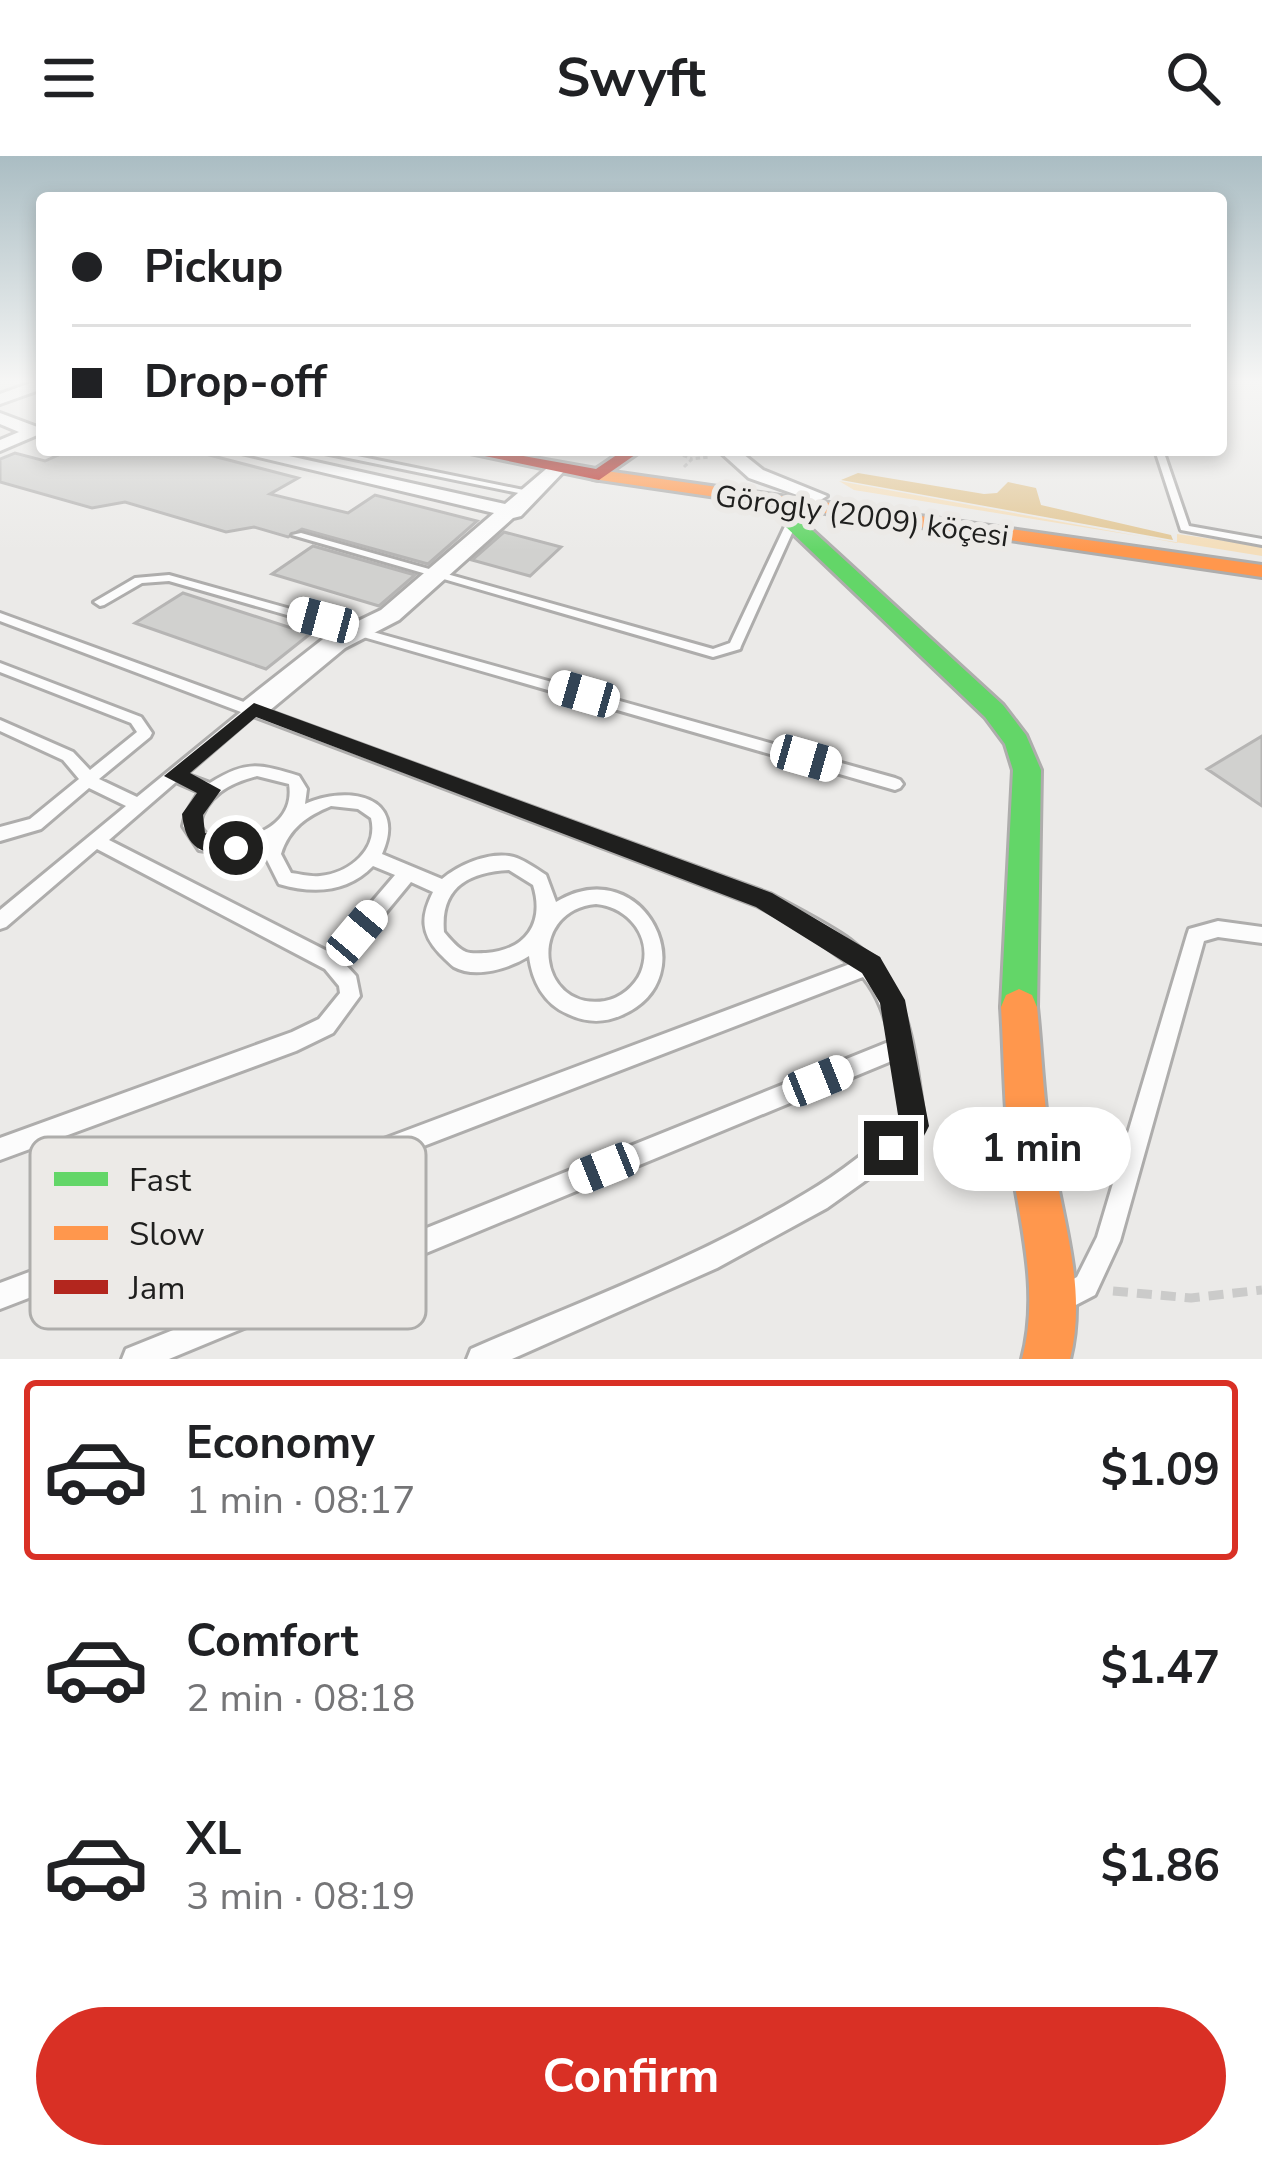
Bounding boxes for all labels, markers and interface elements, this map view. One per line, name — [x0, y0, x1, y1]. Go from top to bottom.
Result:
text: Swyft — [556, 41, 706, 115]
icon: menu — [36, 45, 102, 111]
icon: search — [1160, 45, 1226, 111]
text: Pickup — [144, 237, 283, 298]
text: Drop-off — [144, 352, 327, 413]
street label: Görogly (2009) köçesi — [713, 476, 1011, 557]
car — [284, 593, 362, 647]
car — [544, 667, 624, 721]
car — [766, 731, 846, 785]
route start — [209, 821, 263, 875]
car — [320, 894, 394, 972]
car — [778, 1051, 858, 1111]
callout: 1 min — [933, 1106, 1131, 1190]
route end — [864, 1121, 918, 1175]
text: 1 min — [982, 1122, 1082, 1175]
legend — [30, 1137, 426, 1329]
car — [564, 1138, 644, 1198]
text: Fast — [129, 1158, 192, 1203]
text: Slow — [129, 1212, 205, 1257]
text: Jam — [128, 1266, 185, 1311]
text: Economy — [186, 1413, 375, 1474]
icon: car — [42, 1416, 150, 1524]
text: $1.09 — [1101, 1440, 1220, 1501]
text: 1 min · 08:17 — [186, 1474, 415, 1527]
text: Comfort — [186, 1611, 358, 1672]
icon: car — [42, 1614, 150, 1722]
text: $1.47 — [1101, 1638, 1220, 1699]
text: 2 min · 08:18 — [186, 1672, 415, 1725]
text: XL — [186, 1809, 242, 1870]
icon: car — [42, 1812, 150, 1920]
text: $1.86 — [1101, 1836, 1220, 1897]
text: 3 min · 08:19 — [186, 1870, 415, 1923]
button: Confirm — [36, 2007, 1226, 2145]

